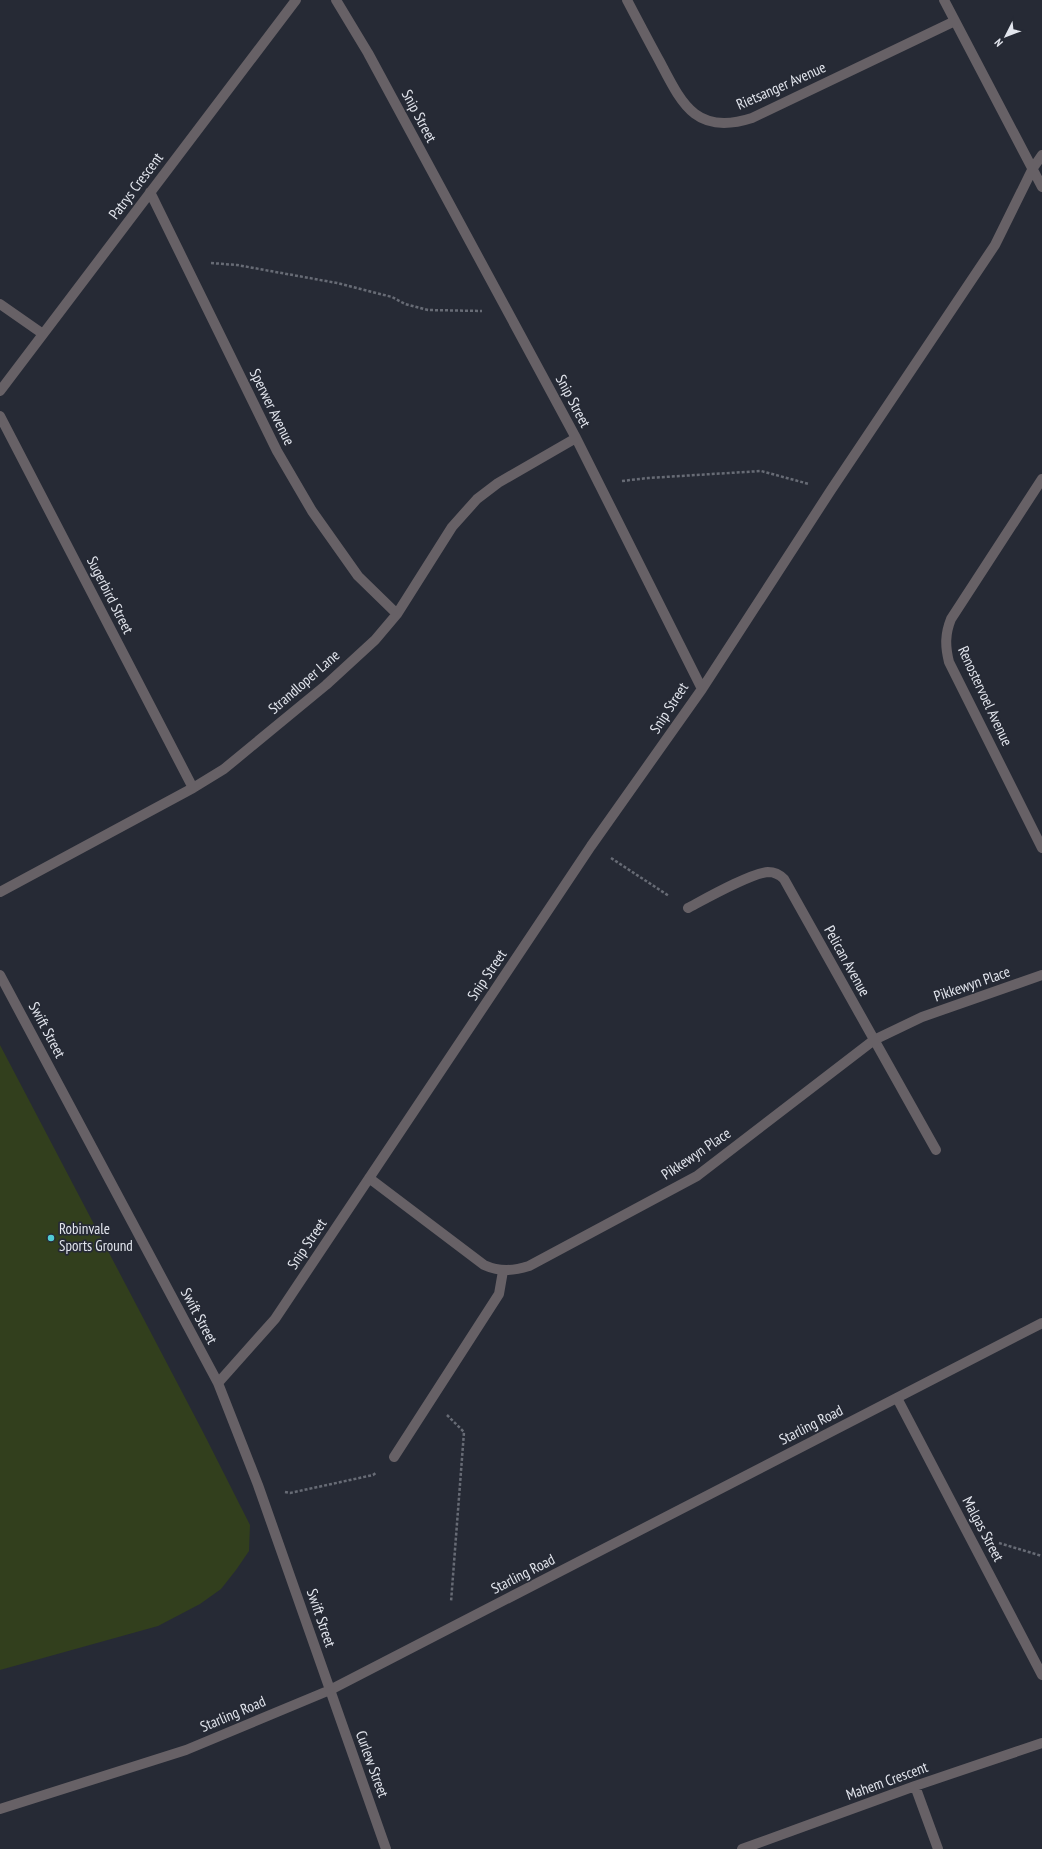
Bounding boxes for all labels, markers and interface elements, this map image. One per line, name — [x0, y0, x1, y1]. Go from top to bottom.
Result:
north arrow — [986, 16, 1026, 56]
text: N — [991, 36, 1006, 50]
street label: Rietsanger Avenue — [733, 57, 828, 114]
street label: Snip Street — [398, 86, 441, 145]
street label: Patrys Crescent — [104, 149, 167, 223]
street label: Sperwer Avenue — [246, 365, 299, 448]
street label: Snip Street — [552, 371, 595, 430]
street label: Sugerbird Street — [83, 553, 138, 637]
street label: Renostervoel Avenue — [954, 643, 1017, 749]
street label: Strandloper Lane — [264, 645, 343, 718]
street label: Snip Street — [645, 679, 692, 737]
street label: Pelican Avenue — [820, 922, 875, 999]
street label: Snip Street — [463, 946, 510, 1004]
street label: Pikkewyn Place — [931, 962, 1013, 1005]
street label: Swift Street — [25, 999, 70, 1061]
street label: Pikkewyn Place — [657, 1123, 734, 1184]
street label: Snip Street — [283, 1215, 330, 1273]
place label: Robinvale Sports Ground — [59, 1219, 133, 1255]
marker: Robinvale Sports Ground — [46, 1233, 56, 1243]
street label: Swift Street — [177, 1285, 222, 1347]
street label: Starling Road — [776, 1400, 846, 1449]
street label: Malgas Street — [958, 1493, 1008, 1565]
street label: Starling Road — [488, 1549, 558, 1598]
street label: Swift Street — [303, 1586, 340, 1650]
street label: Starling Road — [197, 1691, 268, 1736]
street label: Curlew Street — [352, 1728, 393, 1800]
street label: Mahem Crescent — [843, 1757, 930, 1804]

